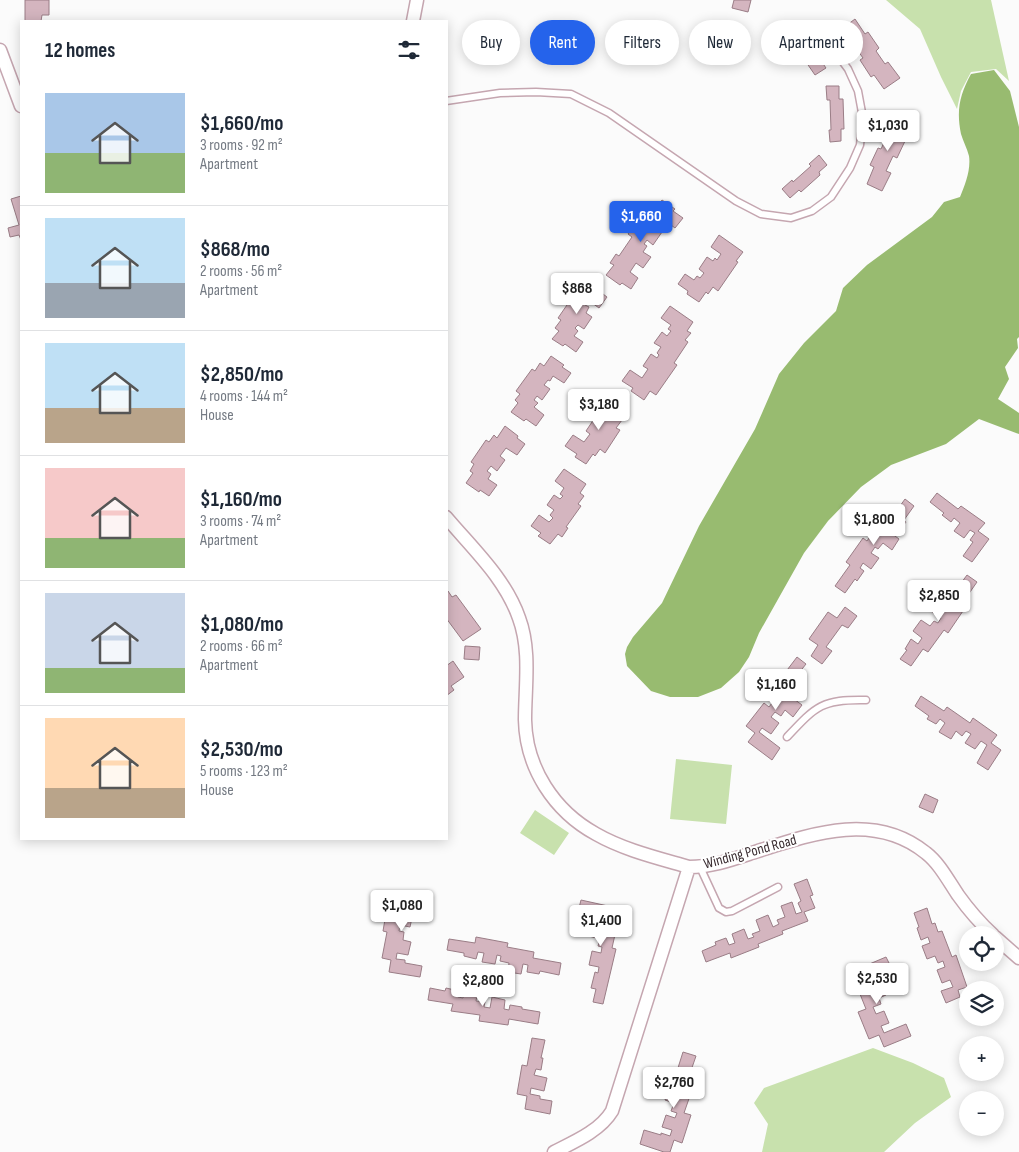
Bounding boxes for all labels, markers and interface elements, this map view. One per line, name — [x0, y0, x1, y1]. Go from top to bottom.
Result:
chip: Buy — [462, 20, 520, 65]
chip: Rent — [530, 20, 595, 65]
chip: Filters — [605, 20, 679, 65]
chip: New — [689, 20, 751, 65]
chip: Apartment — [761, 20, 863, 65]
icon: filters — [395, 36, 423, 64]
text: 12 homes — [45, 38, 115, 63]
pin: $1,030 — [847, 110, 929, 152]
text: $1,660/mo — [200, 111, 283, 136]
icon: home — [85, 113, 145, 173]
text: $1,030 — [868, 116, 908, 135]
text: 3 rooms · 92 m² — [200, 136, 283, 155]
text: Apartment — [200, 155, 258, 174]
pin: $1,660 — [600, 200, 682, 243]
text: $1,660 — [620, 207, 662, 226]
text: $868/mo — [200, 237, 270, 262]
icon: home — [85, 238, 145, 298]
text: 2 rooms · 56 m² — [200, 262, 282, 281]
pin: $868 — [547, 272, 607, 315]
text: $868 — [562, 279, 592, 298]
text: Apartment — [200, 281, 258, 300]
text: $2,850/mo — [200, 362, 283, 387]
icon: home — [85, 363, 145, 423]
text: 4 rooms · 144 m² — [200, 387, 288, 406]
pin: $3,180 — [558, 388, 640, 431]
text: $3,180 — [579, 395, 619, 414]
text: House — [200, 406, 234, 425]
text: $1,160/mo — [200, 487, 282, 512]
icon: home — [85, 488, 145, 548]
pin: $1,800 — [833, 504, 915, 546]
text: $1,800 — [853, 510, 895, 529]
text: 3 rooms · 74 m² — [200, 512, 281, 531]
text: Apartment — [200, 531, 258, 550]
pin: $2,850 — [898, 580, 980, 622]
text: $2,850 — [918, 586, 960, 605]
text: $1,080/mo — [200, 612, 283, 637]
icon: home — [85, 613, 145, 673]
text: 2 rooms · 66 m² — [200, 637, 283, 656]
text: Apartment — [200, 656, 258, 675]
pin: $1,160 — [735, 668, 817, 711]
text: $1,160 — [756, 675, 796, 694]
text: $2,530/mo — [200, 737, 283, 762]
icon: home — [85, 738, 145, 798]
text: 5 rooms · 123 m² — [200, 762, 288, 781]
text: House — [200, 781, 234, 800]
street label: Winding Pond Road — [701, 830, 799, 874]
pin: $1,080 — [361, 890, 443, 932]
text: $1,080 — [381, 896, 423, 915]
pin: $1,400 — [560, 904, 642, 947]
text: $1,400 — [580, 911, 622, 930]
map controls — [959, 926, 1004, 1136]
button: locate — [959, 926, 1004, 971]
pin: $2,530 — [836, 962, 918, 1005]
pin: $2,800 — [442, 964, 524, 1007]
text: $2,530 — [857, 969, 897, 988]
text: $2,800 — [462, 971, 504, 990]
button: layers — [959, 981, 1004, 1026]
button: + — [959, 1036, 1004, 1081]
pin: $2,760 — [633, 1066, 715, 1109]
text: $2,760 — [654, 1073, 694, 1092]
button: − — [959, 1091, 1004, 1136]

